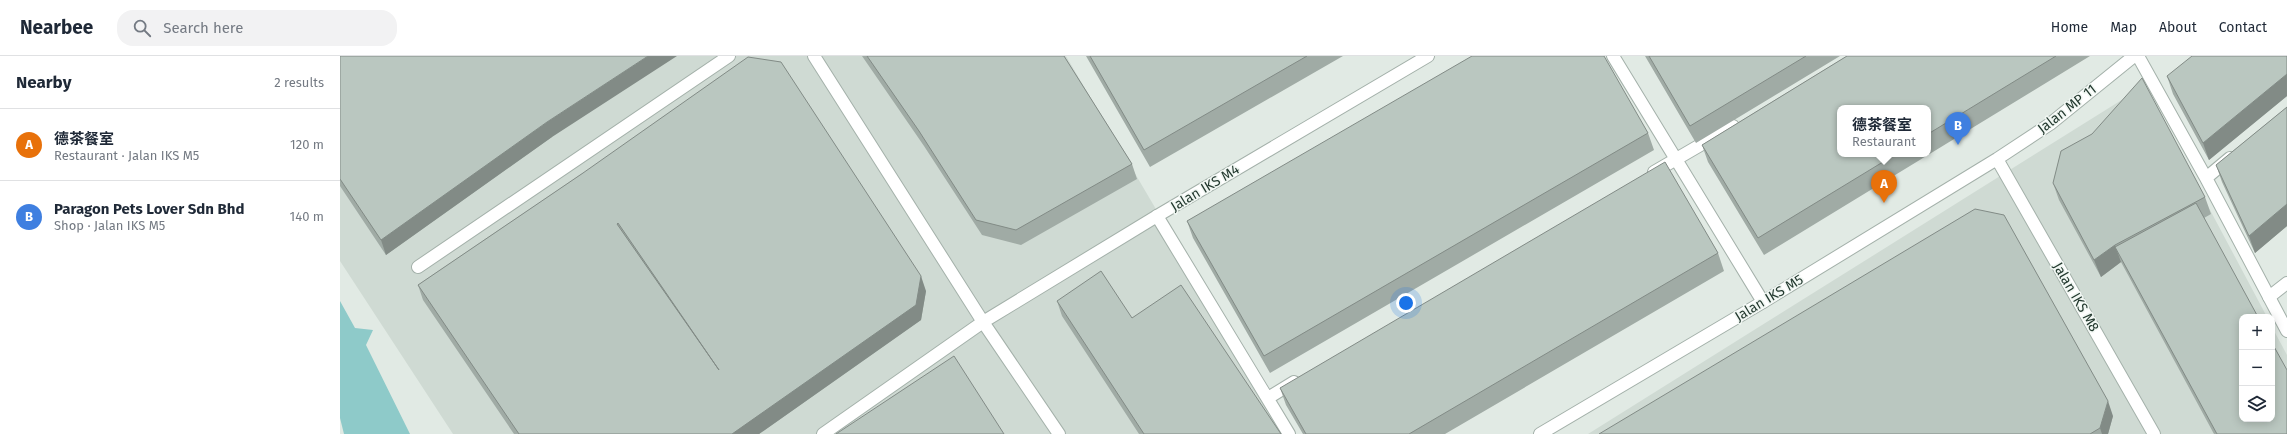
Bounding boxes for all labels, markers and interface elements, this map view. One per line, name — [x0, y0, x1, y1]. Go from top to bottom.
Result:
search box — [117, 10, 397, 46]
text: Nearbee — [20, 16, 93, 39]
icon: search — [131, 17, 153, 39]
text: Search here — [163, 19, 243, 37]
text: Home — [2051, 19, 2088, 36]
text: Map — [2110, 19, 2137, 36]
text: About — [2159, 19, 2197, 36]
text: Contact — [2219, 19, 2267, 36]
text: Nearby — [16, 72, 71, 93]
text: 2 results — [274, 75, 324, 90]
street label: Jalan MP 11 — [2034, 81, 2100, 137]
popup — [1837, 105, 1931, 157]
pin: B — [1945, 112, 1971, 145]
text: 德茶餐室 — [1852, 116, 1912, 134]
text: 德茶餐室 — [54, 130, 114, 148]
text: Restaurant — [1852, 134, 1916, 149]
text: A — [25, 137, 33, 152]
text: 120 m — [290, 137, 324, 152]
text: Restaurant · Jalan IKS M5 — [54, 148, 199, 163]
street label: Jalan IKS M4 — [1168, 161, 1243, 215]
pin: A — [1871, 170, 1897, 203]
text: Paragon Pets Lover Sdn Bhd — [54, 200, 244, 218]
text: B — [25, 209, 33, 224]
text: 140 m — [290, 209, 324, 224]
text: Shop · Jalan IKS M5 — [54, 218, 165, 233]
street label: Jalan IKS M8 — [2049, 259, 2103, 335]
street label: Jalan IKS M5 — [1732, 271, 1806, 325]
your location — [1396, 293, 1416, 313]
map controls — [2239, 314, 2275, 422]
button: + — [2239, 314, 2275, 350]
button: − — [2239, 350, 2275, 386]
button: layers — [2239, 386, 2275, 422]

